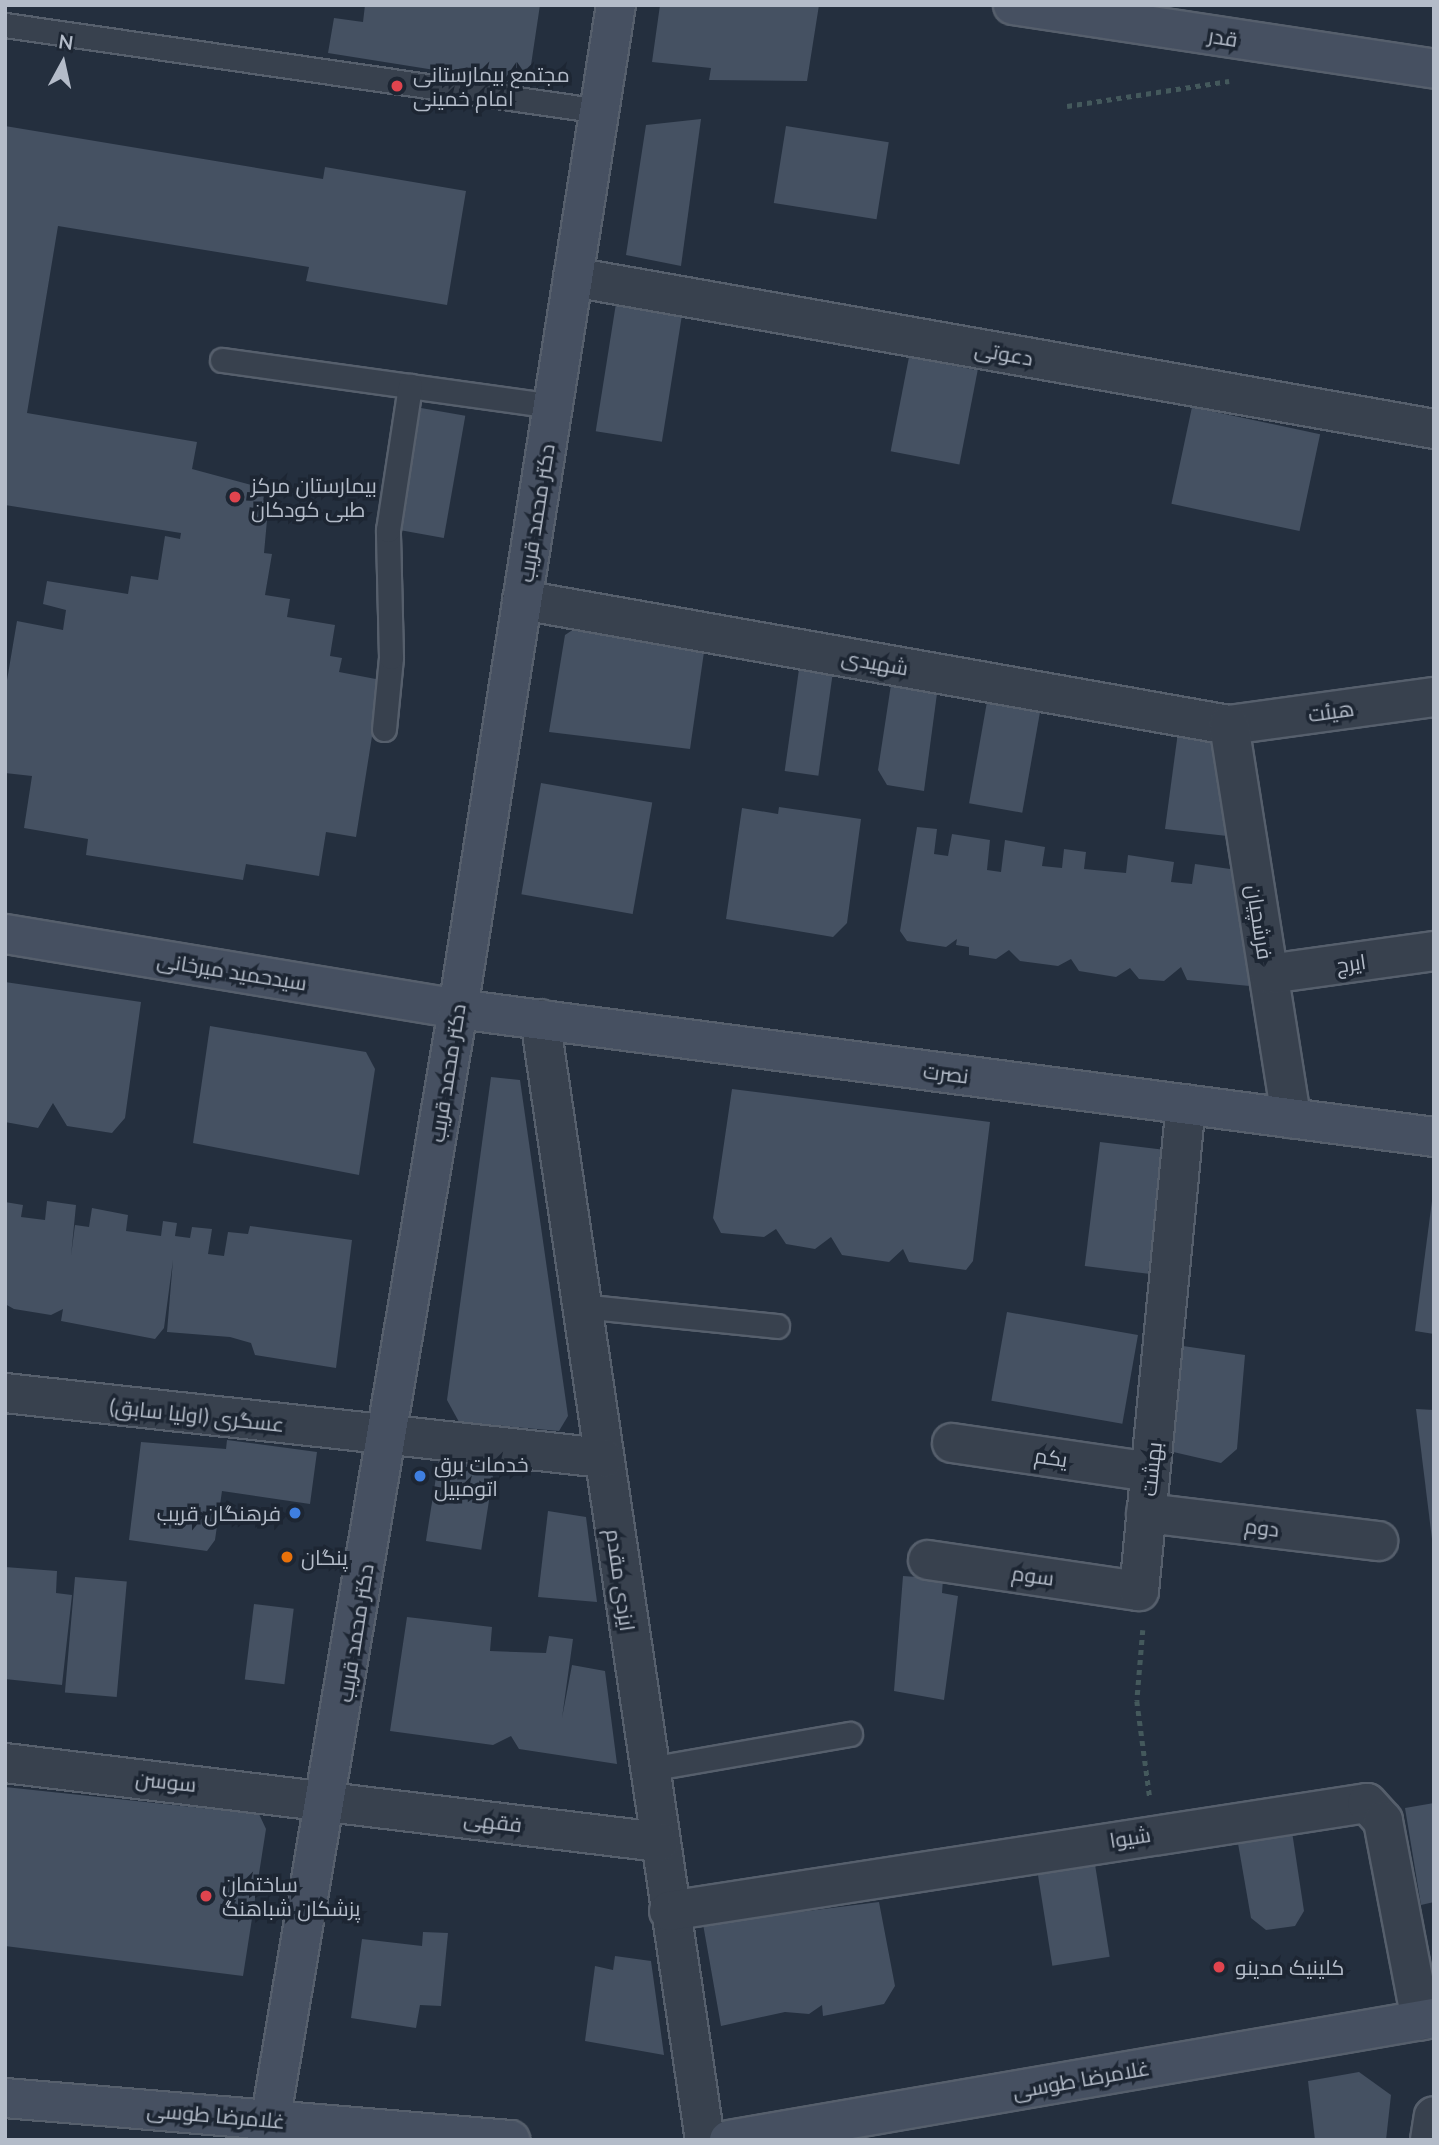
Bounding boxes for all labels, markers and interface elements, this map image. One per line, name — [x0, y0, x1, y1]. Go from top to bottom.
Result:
street label: قدر — [1206, 22, 1240, 52]
north arrow — [28, 28, 98, 98]
text: N — [57, 29, 75, 54]
place label: مجتمع بیمارستانی امام خمینی — [413, 61, 570, 111]
marker: مجتمع بیمارستانی امام خمینی — [387, 76, 407, 96]
street label: دعوتی — [973, 335, 1035, 371]
street label: دکتر محمد قریب — [513, 442, 559, 584]
place label: بیمارستان مرکز طبی کودکان — [251, 472, 377, 522]
marker: بیمارستان مرکز طبی کودکان — [225, 487, 245, 507]
street label: شهیدی — [840, 644, 910, 680]
street label: هیئت — [1306, 695, 1356, 727]
street label: فرشچیان — [1242, 883, 1278, 961]
street label: سیدحمید میرخانی — [155, 947, 309, 995]
street label: ایرج — [1335, 948, 1367, 978]
street label: دکتر محمد قریب — [424, 1002, 470, 1144]
street label: نصرت — [922, 1058, 970, 1088]
street label: عسگری (اولیا سابق) — [108, 1393, 286, 1437]
street label: بهشت — [1136, 1440, 1166, 1498]
street label: یکم — [1033, 1442, 1069, 1472]
place label: خدمات برق اتومبیل — [434, 1451, 529, 1501]
marker: خدمات برق اتومبیل — [412, 1468, 428, 1484]
place label: فرهنگان قریب — [157, 1500, 281, 1526]
marker: فرهنگان قریب — [287, 1505, 303, 1521]
street label: دوم — [1243, 1512, 1281, 1542]
street label: ایزدی مقدم — [601, 1527, 641, 1633]
place label: پنگان — [301, 1544, 348, 1570]
marker: پنگان — [279, 1549, 295, 1565]
street label: سوم — [1010, 1560, 1056, 1590]
street label: دکتر محمد قریب — [332, 1562, 378, 1704]
street label: سوسن — [134, 1765, 198, 1797]
street label: فقهی — [462, 1805, 524, 1837]
street label: شیوا — [1108, 1821, 1152, 1853]
place label: ساختمان پزشکان شباهنگ — [222, 1871, 360, 1921]
marker: ساختمان پزشکان شباهنگ — [196, 1886, 216, 1906]
place label: کلینیک مدینو — [1235, 1954, 1344, 1980]
marker: کلینیک مدینو — [1209, 1957, 1229, 1977]
street label: غلامرضا طوسی — [1010, 2055, 1152, 2103]
street label: غلامرضا طوسی — [146, 2096, 286, 2134]

